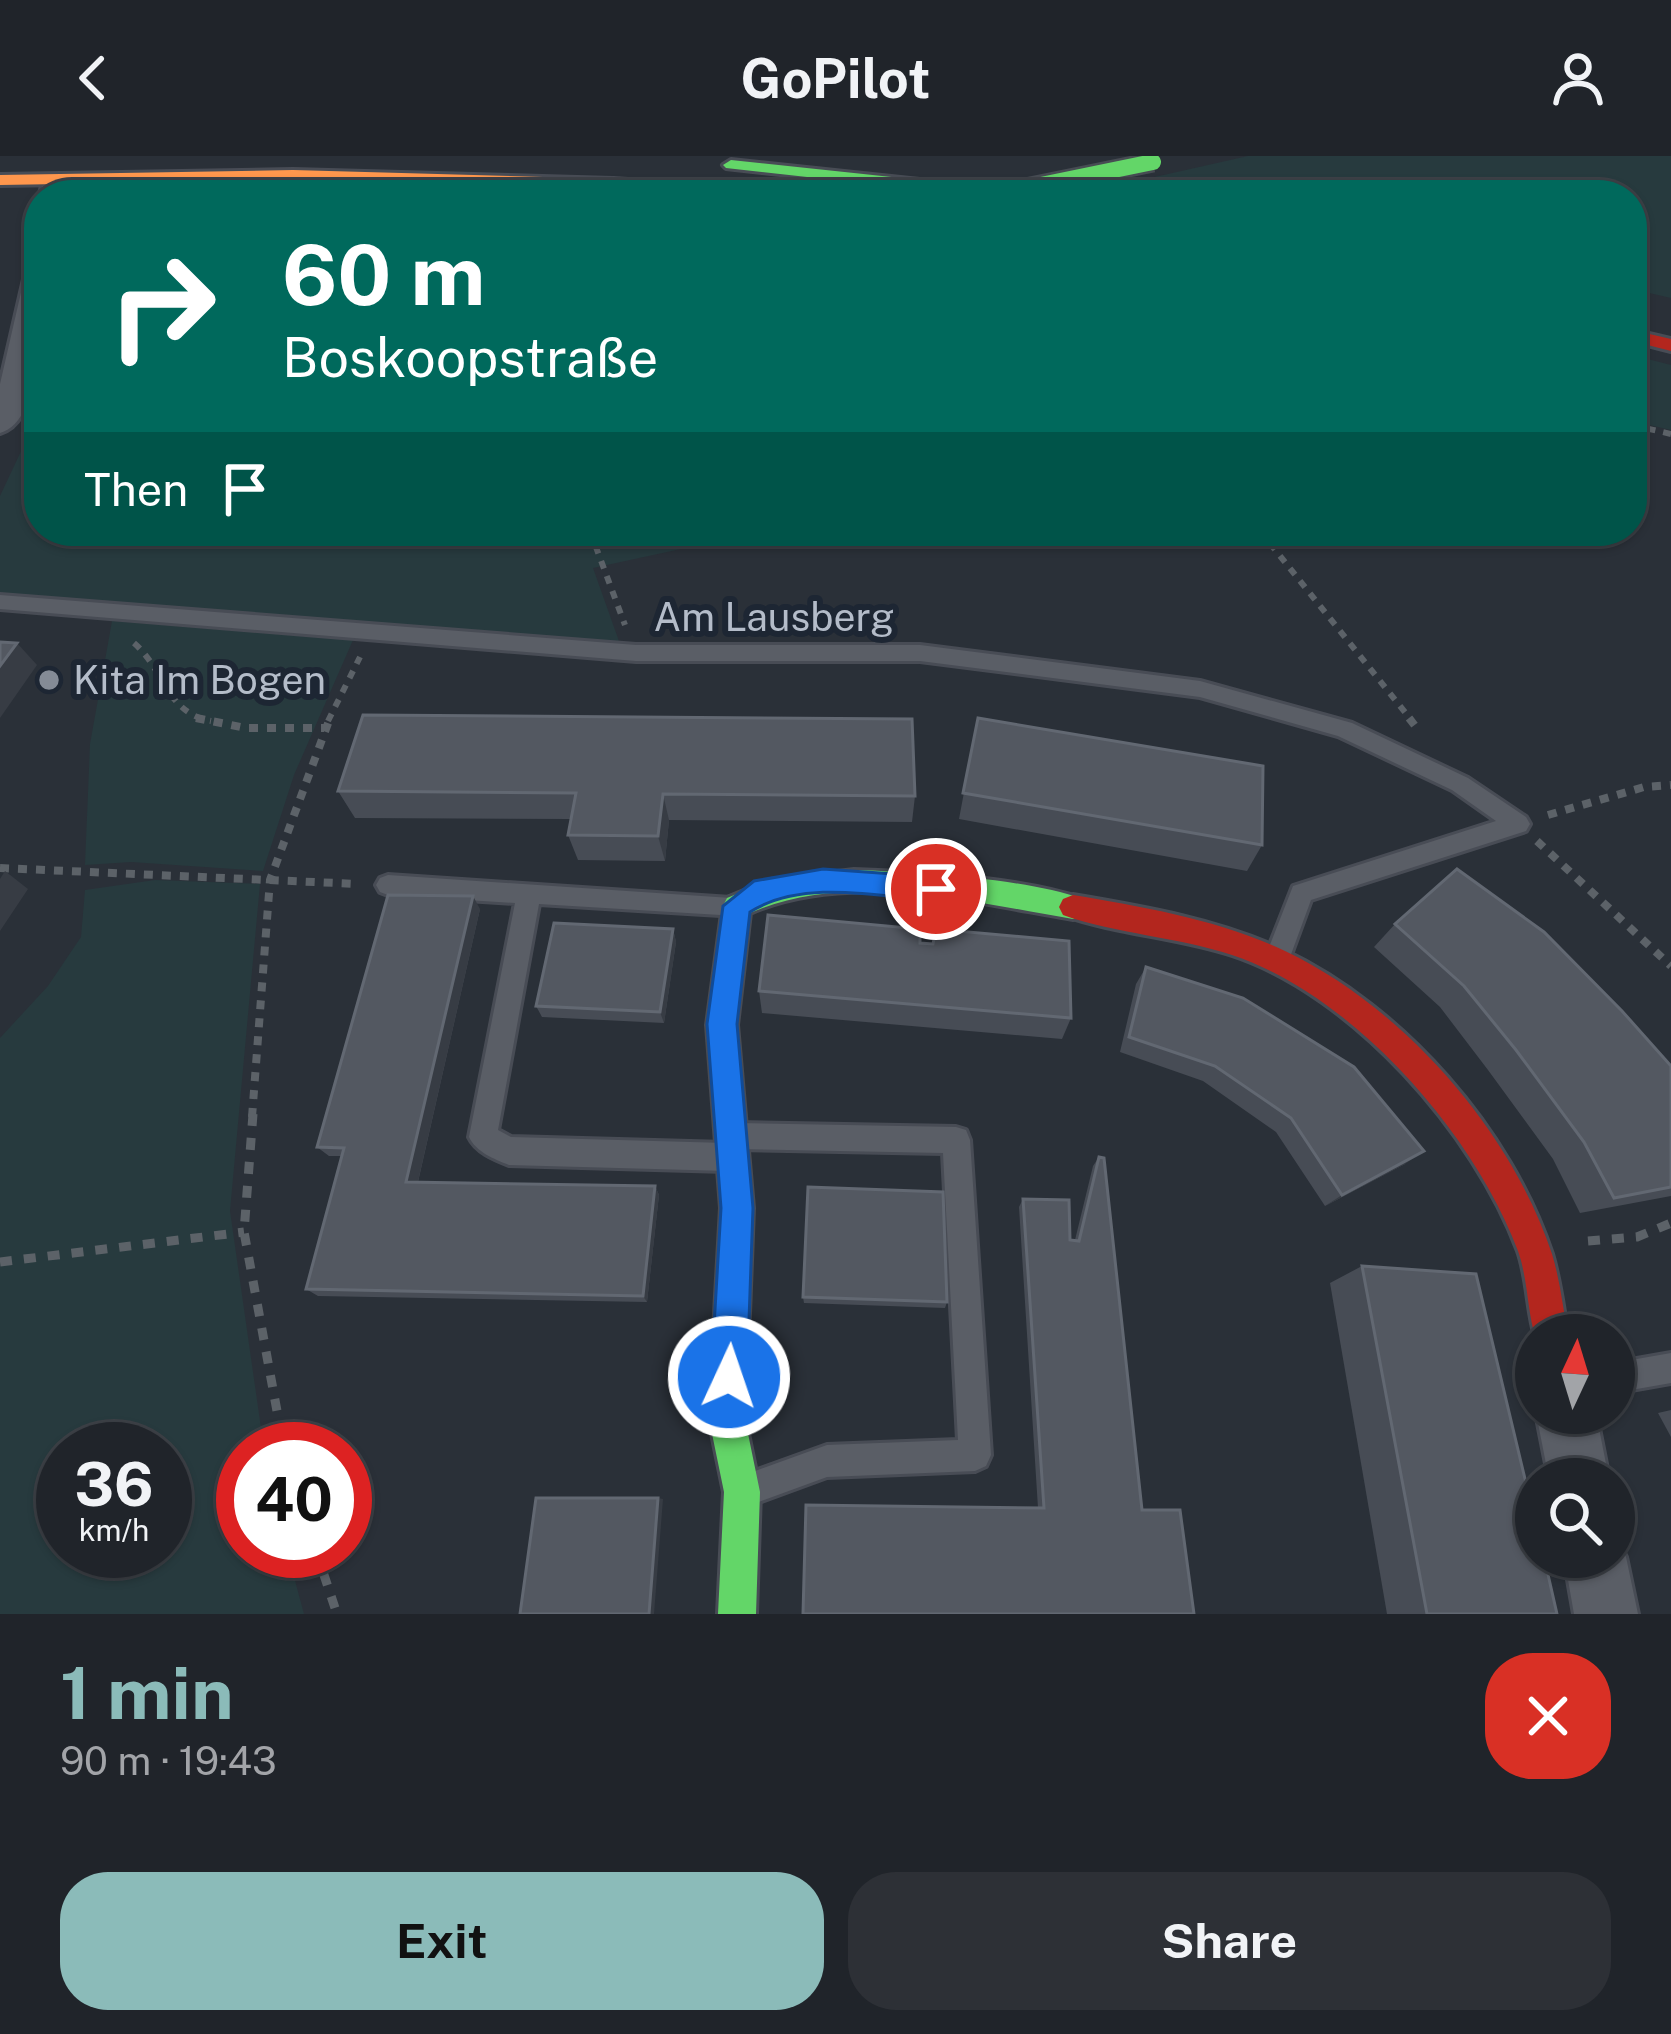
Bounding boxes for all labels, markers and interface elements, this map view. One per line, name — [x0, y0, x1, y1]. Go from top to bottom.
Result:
icon: back — [60, 45, 126, 111]
icon: person — [1545, 45, 1611, 111]
text: GoPilot — [741, 47, 930, 110]
text: 60 m — [282, 225, 486, 324]
icon: right — [84, 228, 240, 384]
text: Boskoopstraße — [282, 326, 658, 389]
icon: arrive — [212, 456, 278, 522]
text: Then — [84, 463, 188, 516]
street label: Am Lausberg — [654, 594, 894, 640]
place label: Kita Im Bogen — [73, 657, 326, 703]
marker: Kita Im Bogen — [36, 667, 62, 693]
pin — [885, 838, 987, 940]
icon: arrive — [903, 856, 969, 922]
position arrow — [666, 1314, 792, 1440]
north arrow — [1515, 1314, 1635, 1434]
map controls — [1515, 1314, 1635, 1578]
speed limit sign: 40 — [216, 1422, 372, 1578]
text: 36 — [74, 1449, 154, 1520]
button: search — [1515, 1458, 1635, 1578]
text: km/h — [79, 1512, 149, 1548]
text: 1 min — [60, 1651, 234, 1735]
button: close — [1485, 1653, 1611, 1779]
text: 90 m · 19:43 — [60, 1738, 277, 1784]
button: Exit — [60, 1872, 824, 2010]
button: Share — [848, 1872, 1611, 2010]

